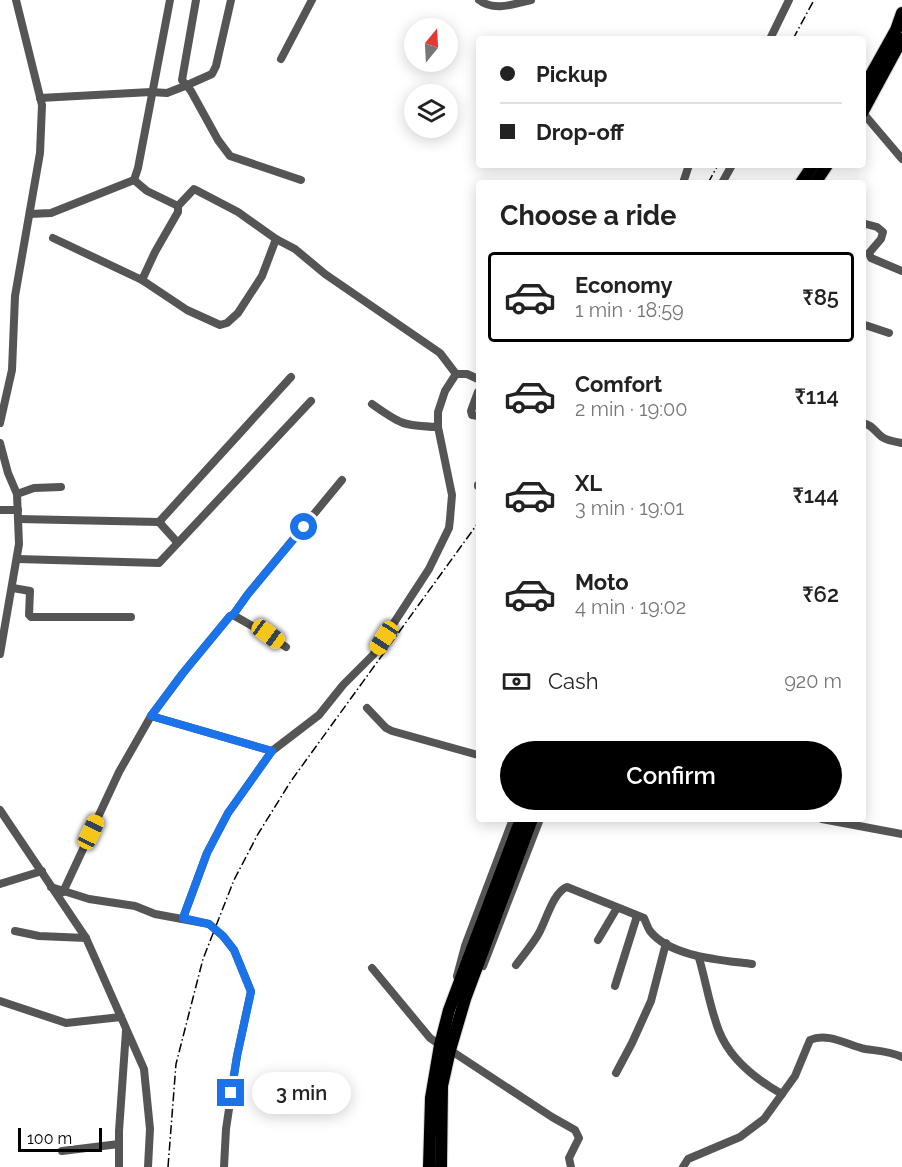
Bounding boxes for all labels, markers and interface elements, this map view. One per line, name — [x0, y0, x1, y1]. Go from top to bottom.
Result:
north arrow — [404, 18, 458, 72]
map controls — [404, 18, 458, 138]
text: Pickup — [536, 61, 608, 87]
button: layers — [404, 84, 458, 138]
text: Drop-off — [536, 119, 624, 145]
text: Choose a ride — [500, 200, 676, 231]
icon: car — [503, 270, 557, 324]
text: Economy — [575, 272, 673, 298]
text: ₹85 — [802, 284, 839, 310]
text: 1 min · 18:59 — [575, 298, 684, 322]
icon: car — [503, 369, 557, 423]
text: Comfort — [575, 371, 662, 397]
text: ₹114 — [795, 383, 839, 409]
text: 2 min · 19:00 — [575, 397, 687, 421]
icon: car — [503, 468, 557, 522]
text: XL — [575, 470, 602, 496]
text: ₹144 — [792, 482, 839, 508]
text: 3 min · 19:01 — [575, 496, 684, 520]
route start — [290, 513, 317, 540]
icon: car — [503, 567, 557, 621]
text: Moto — [575, 569, 629, 595]
text: ₹62 — [802, 581, 839, 607]
text: 4 min · 19:02 — [575, 595, 686, 619]
car — [248, 616, 288, 652]
car — [367, 618, 401, 658]
icon: cash — [500, 665, 533, 698]
text: Cash — [548, 668, 599, 694]
text: 920 m — [784, 669, 842, 693]
button: Confirm — [500, 741, 842, 810]
car — [75, 812, 107, 852]
callout: 3 min — [252, 1072, 351, 1114]
route end — [217, 1079, 244, 1106]
text: 3 min — [276, 1081, 327, 1105]
scale bar — [18, 1125, 102, 1152]
text: 100 m — [27, 1129, 72, 1148]

